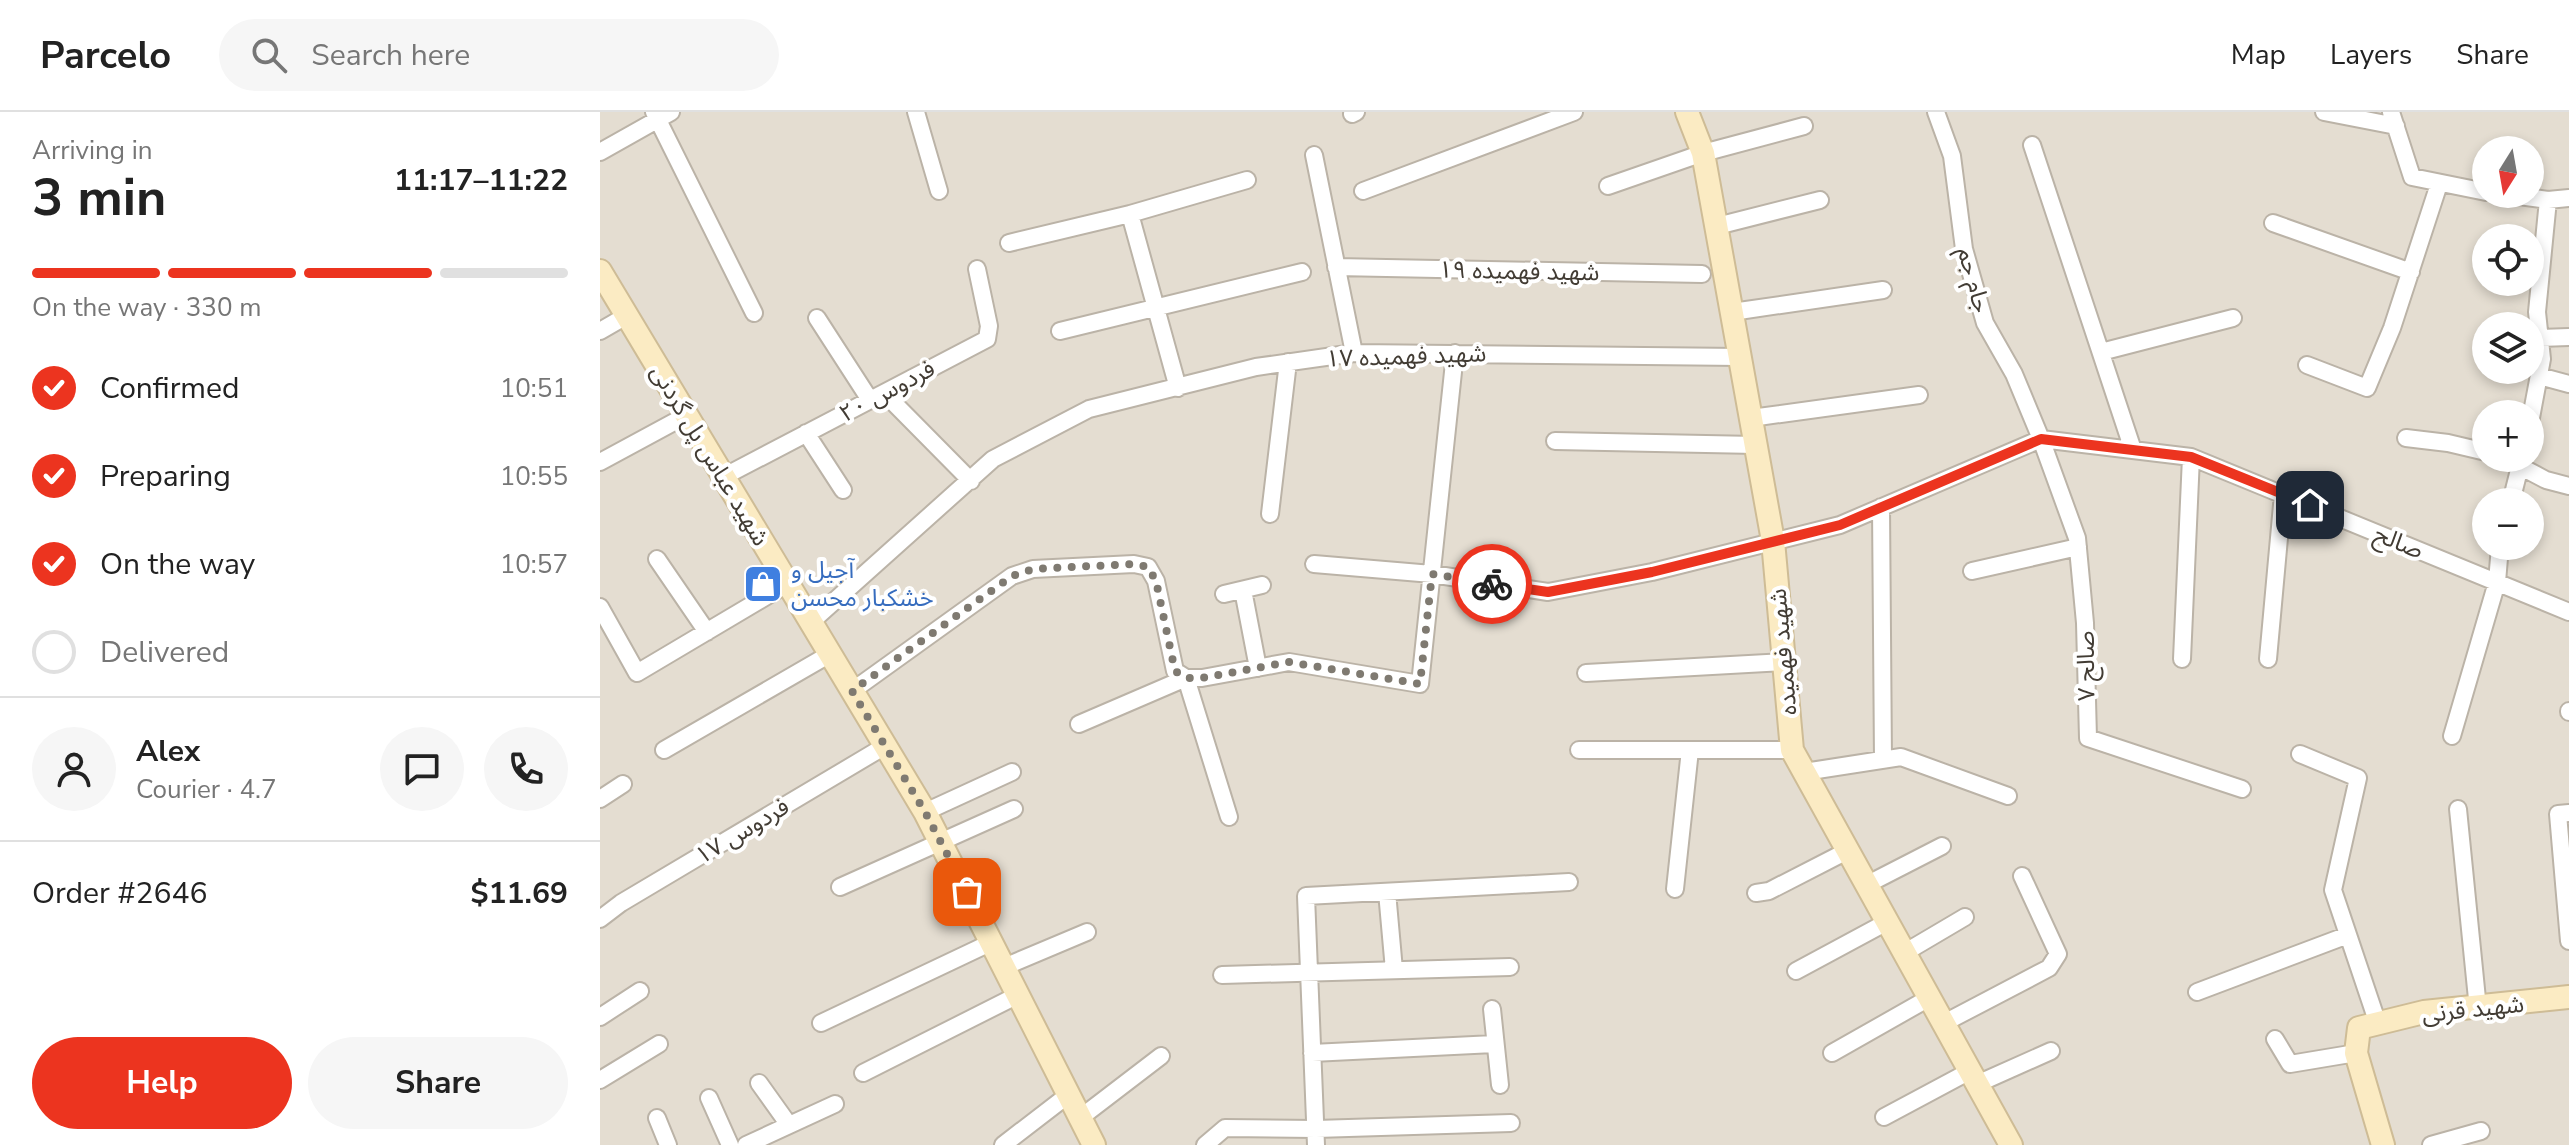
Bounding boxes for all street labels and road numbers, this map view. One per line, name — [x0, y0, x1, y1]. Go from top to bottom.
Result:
street label: جام جم — [1948, 244, 1998, 317]
street label: شهید فهمیده ۱۹ — [1438, 254, 1600, 288]
street label: شهید فهمیده ۱۷ — [1325, 337, 1487, 375]
street label: فردوس ۲۰ — [833, 352, 941, 430]
street label: شهید عباس پل گردنی — [643, 358, 777, 552]
street label: صالح — [2369, 518, 2428, 567]
street label: شهید فهمیده — [1762, 587, 1804, 717]
street label: صالح ۷ — [2069, 631, 2104, 701]
street label: فردوس ۱۷ — [689, 790, 795, 872]
street label: شهید قرنی — [2420, 988, 2526, 1030]

